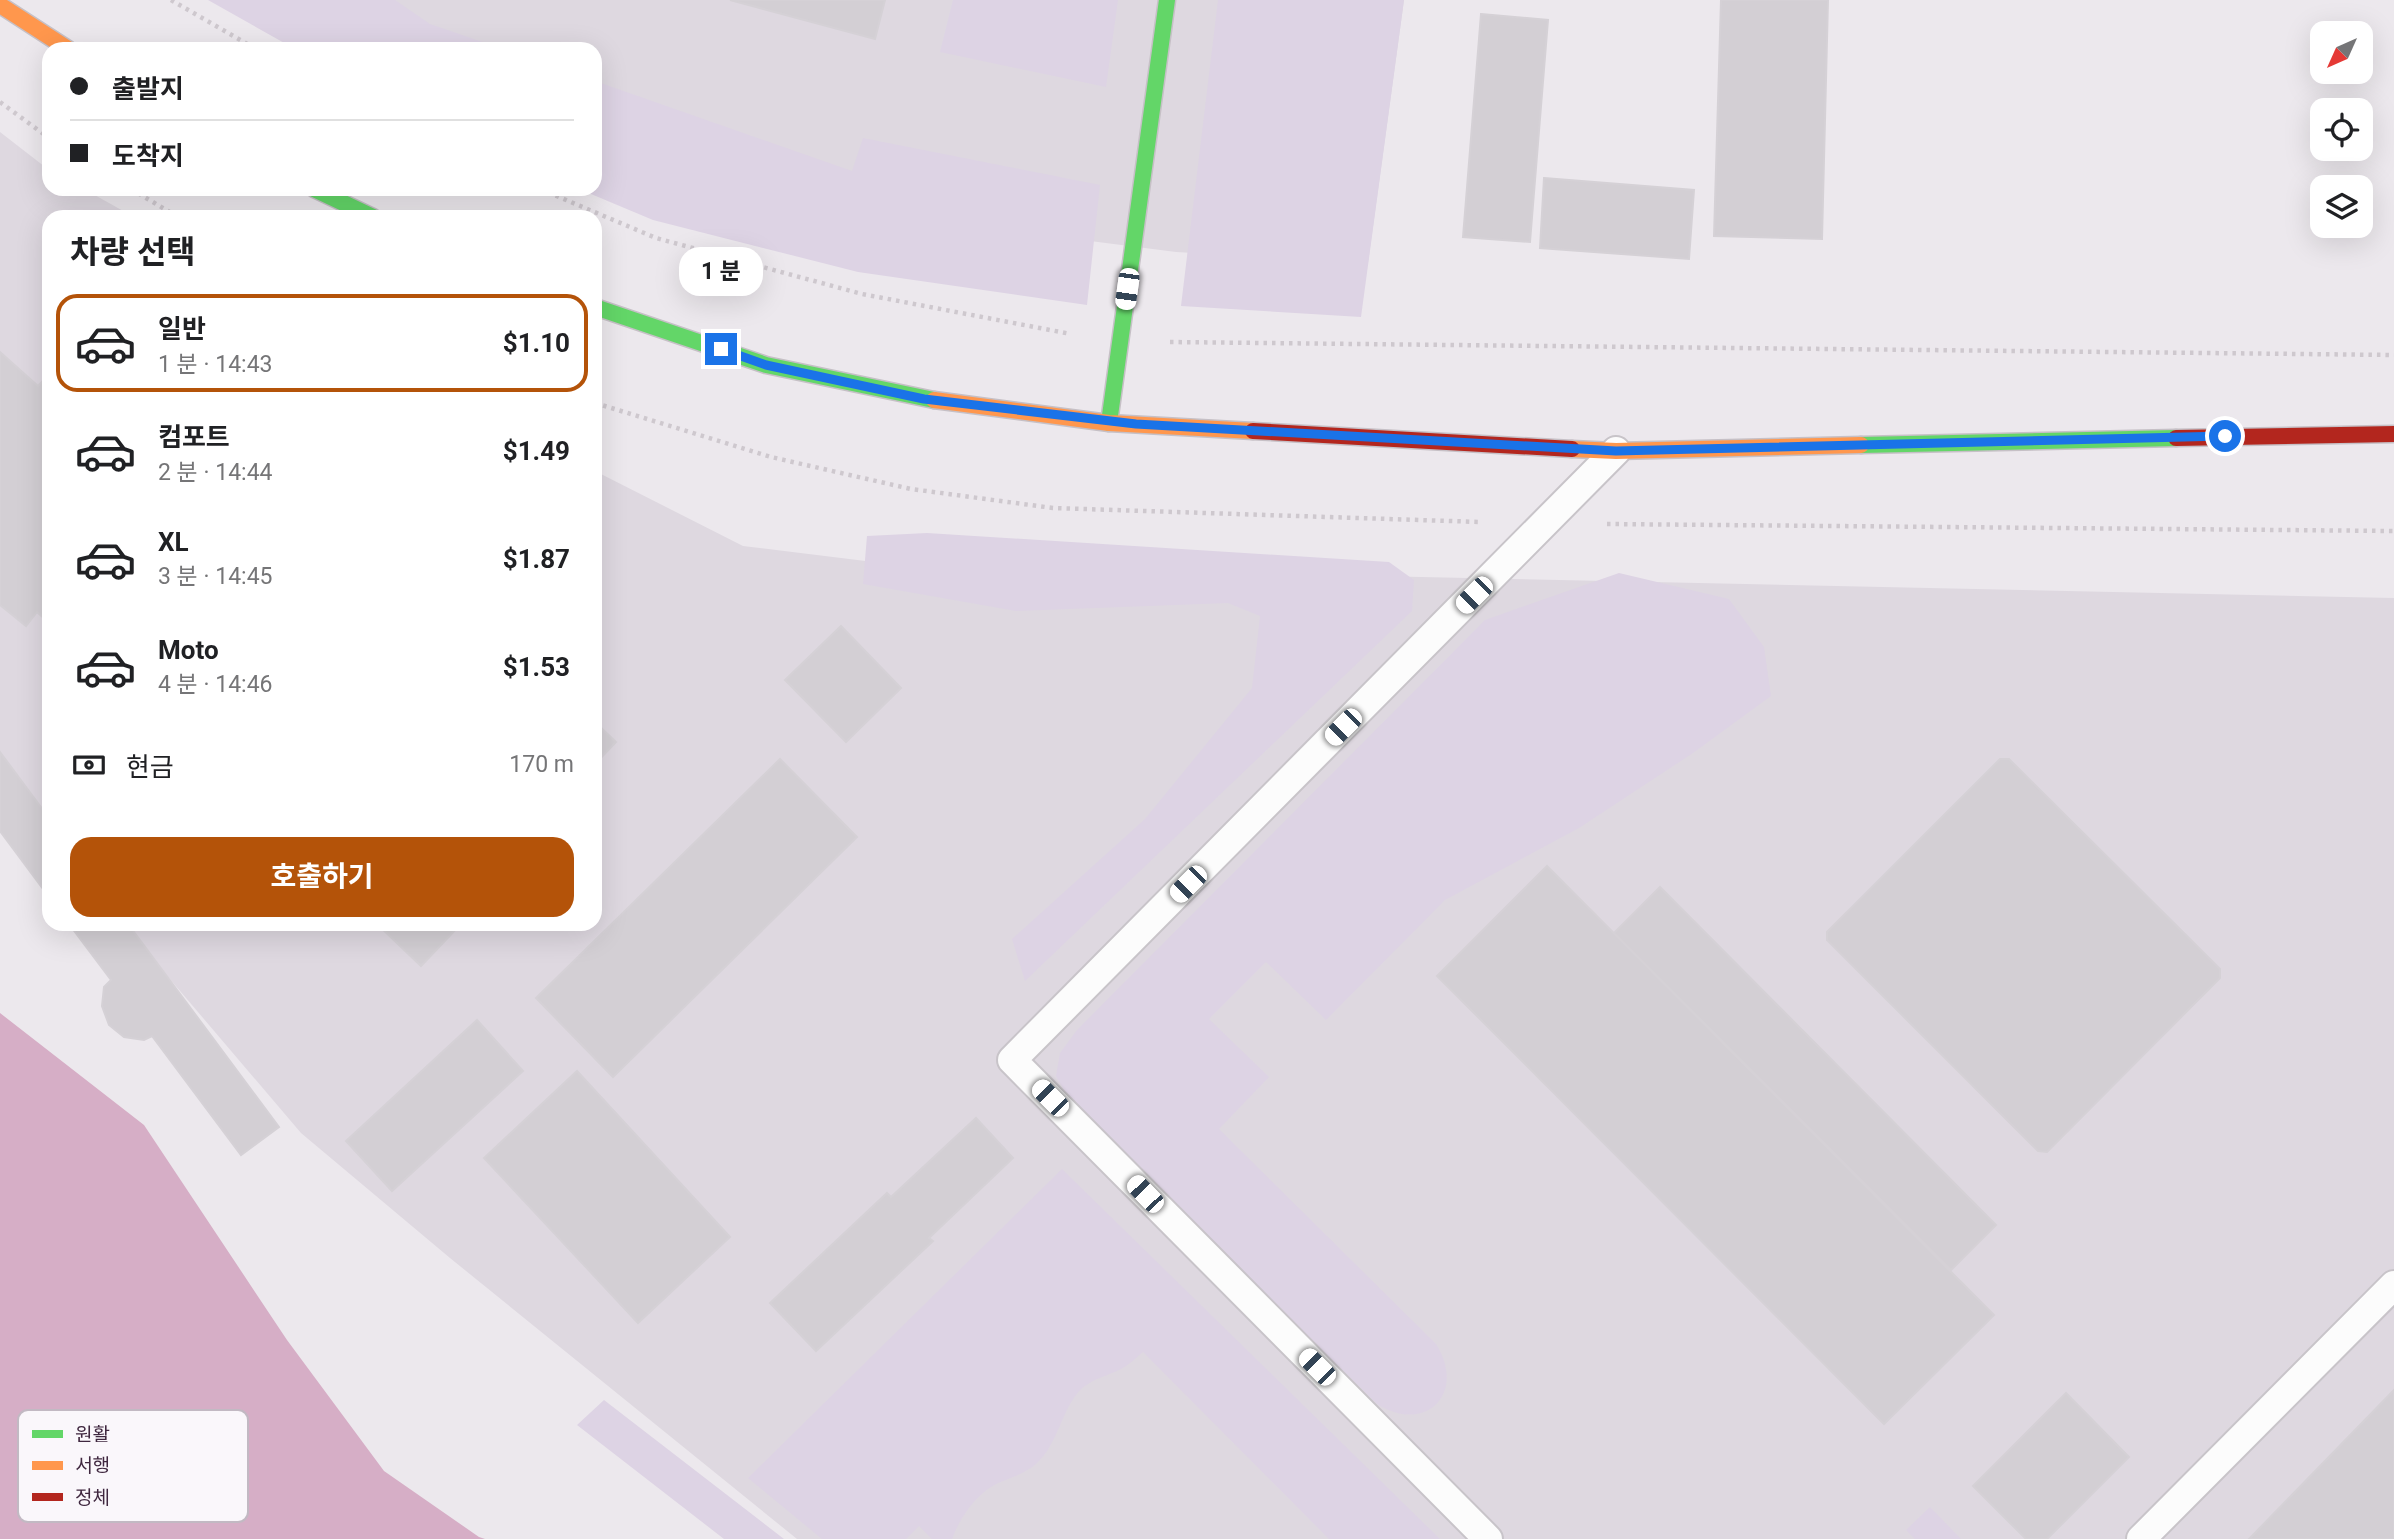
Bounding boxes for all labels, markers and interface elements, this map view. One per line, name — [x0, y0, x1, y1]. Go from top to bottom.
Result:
north arrow — [2310, 21, 2373, 84]
map controls — [2310, 21, 2373, 238]
text: 출발지 — [112, 74, 184, 104]
button: locate — [2310, 98, 2373, 161]
text: 도착지 — [112, 141, 184, 171]
button: layers — [2310, 175, 2373, 238]
text: 차량 선택 — [70, 233, 196, 271]
callout: 1 분 — [679, 247, 763, 296]
text: 1 분 — [701, 258, 741, 285]
car — [1114, 267, 1141, 311]
icon: car — [74, 312, 137, 375]
text: 일반 — [158, 314, 206, 344]
text: $1.10 — [503, 328, 570, 358]
route end — [705, 333, 737, 365]
text: 1 분 · 14:43 — [158, 351, 273, 378]
icon: car — [74, 420, 137, 483]
route start — [2209, 420, 2241, 452]
text: 컴포트 — [158, 422, 230, 452]
text: $1.49 — [503, 436, 570, 466]
text: 2 분 · 14:44 — [158, 459, 273, 486]
text: XL — [158, 527, 189, 557]
icon: car — [74, 528, 137, 591]
text: $1.87 — [503, 544, 570, 574]
text: 3 분 · 14:45 — [158, 563, 273, 590]
car — [1452, 573, 1497, 617]
text: Moto — [158, 635, 219, 665]
icon: car — [74, 636, 137, 699]
text: $1.53 — [503, 652, 570, 682]
text: 4 분 · 14:46 — [158, 671, 273, 698]
car — [1321, 705, 1366, 749]
icon: cash — [70, 746, 108, 784]
text: 170 m — [509, 751, 574, 778]
text: 현금 — [126, 752, 174, 782]
button: 호출하기 — [70, 837, 574, 917]
car — [1166, 862, 1211, 906]
car — [1028, 1076, 1073, 1120]
car — [1123, 1172, 1168, 1216]
car — [1295, 1345, 1340, 1389]
legend — [18, 1410, 248, 1522]
text: 원활 — [75, 1423, 110, 1446]
text: 서행 — [75, 1454, 110, 1477]
text: 정체 — [75, 1486, 110, 1509]

